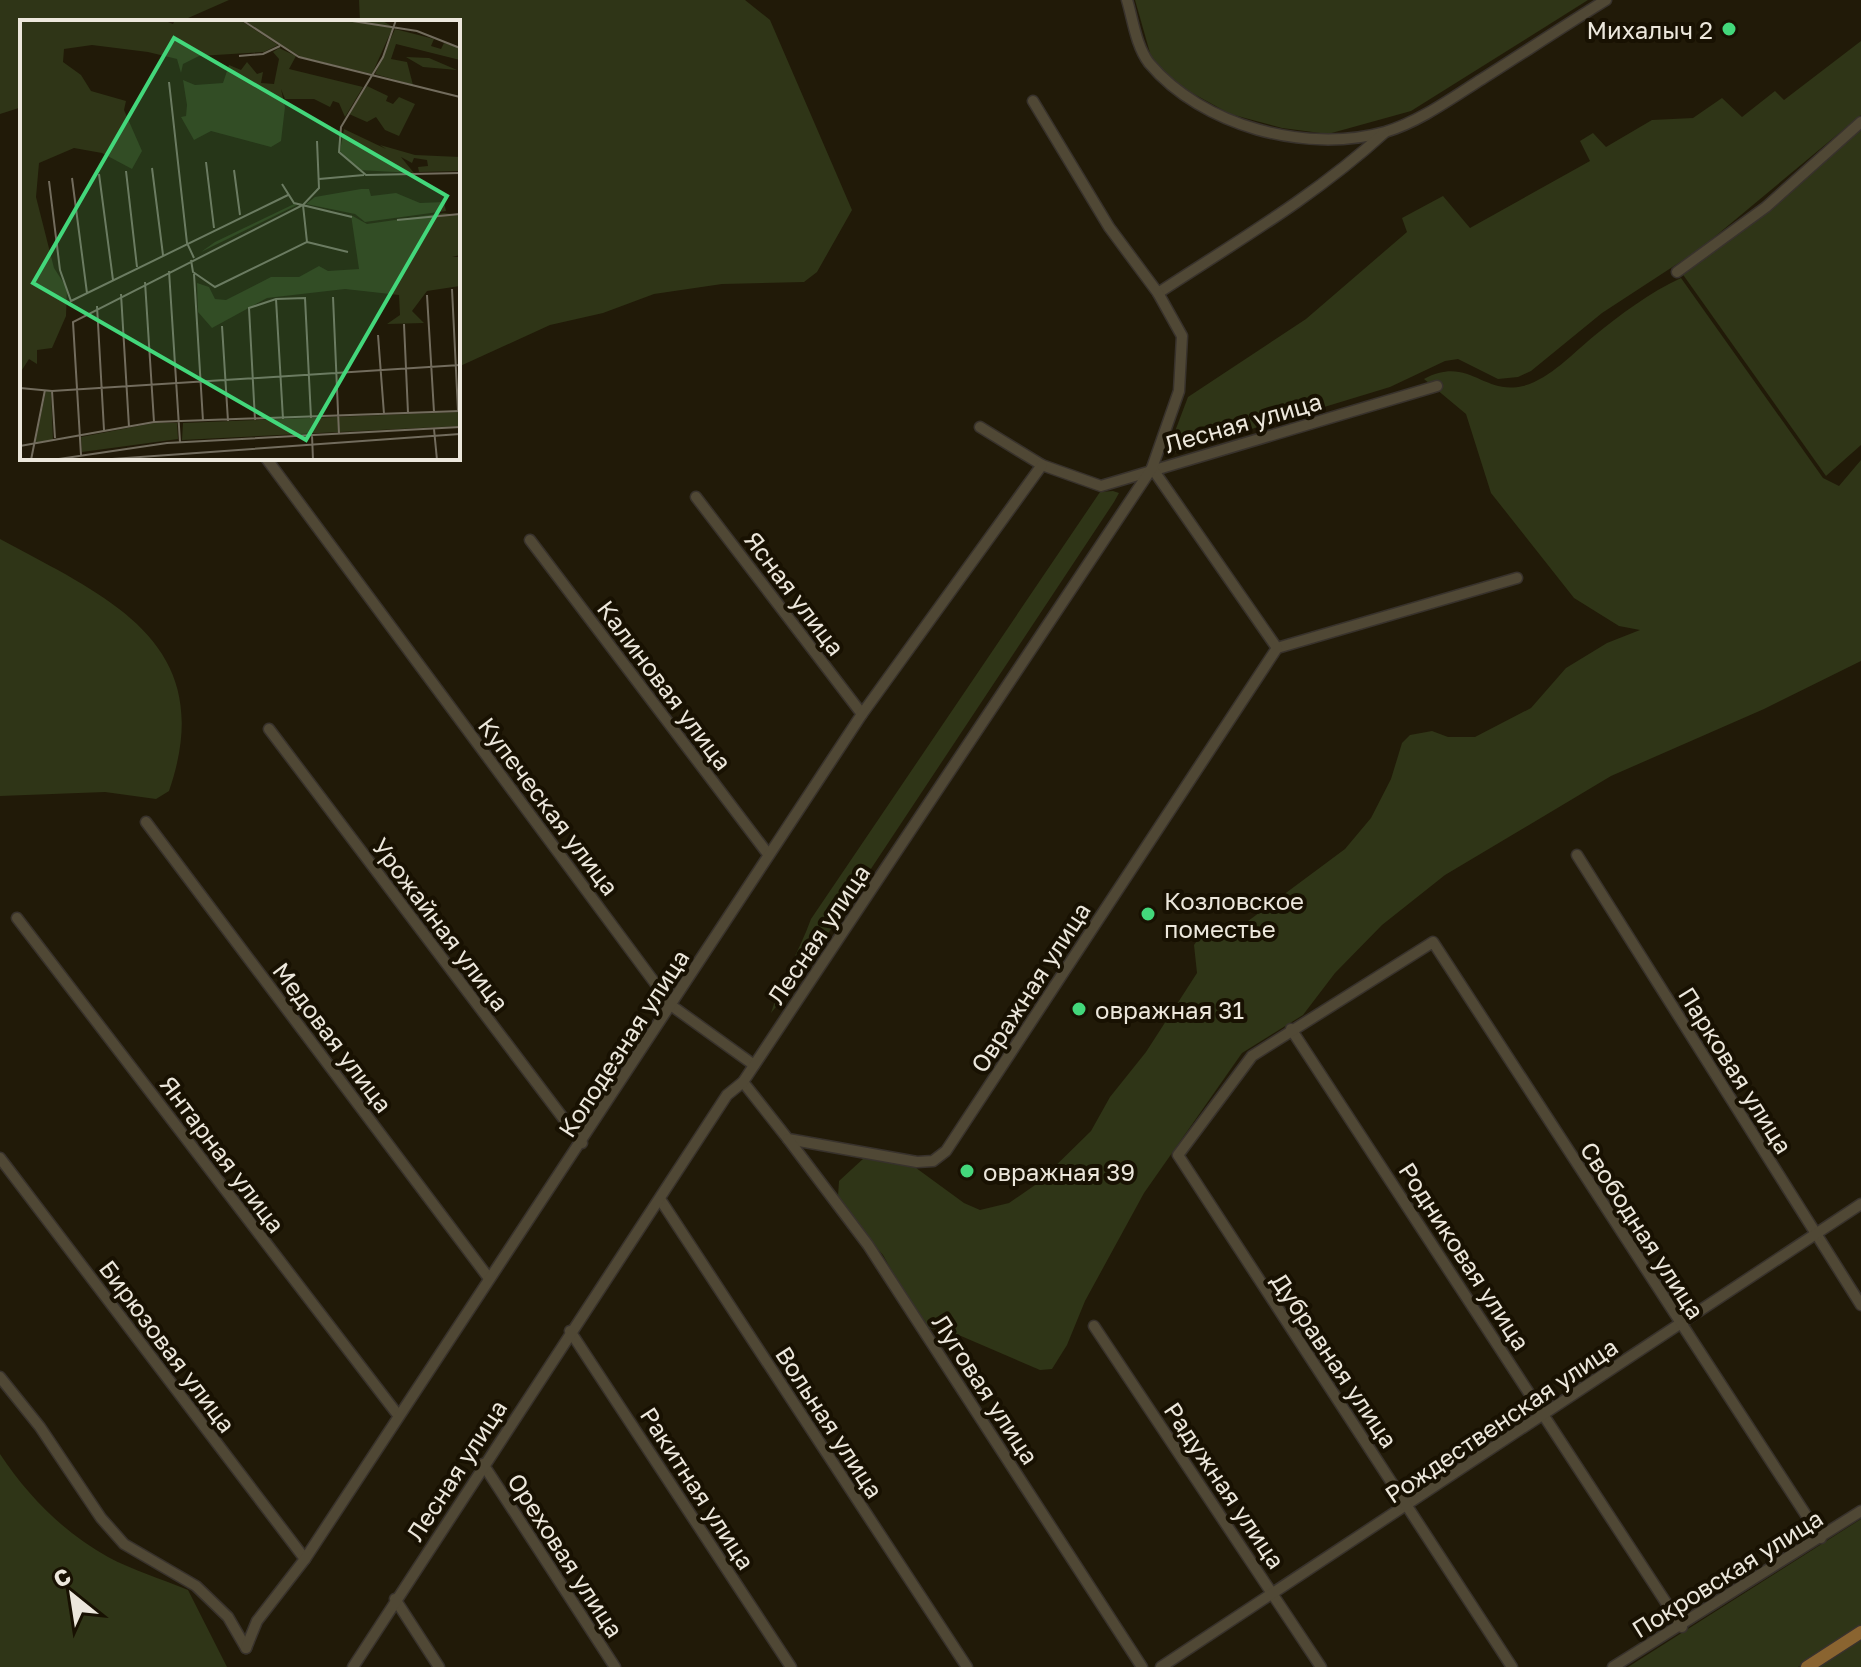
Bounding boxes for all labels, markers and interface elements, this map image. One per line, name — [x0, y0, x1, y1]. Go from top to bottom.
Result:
place label: Михалыч 2 — [1586, 15, 1713, 44]
inset map — [20, 20, 460, 460]
marker: Михалыч 2 — [1720, 20, 1738, 38]
street label: Лесная улица — [1161, 386, 1325, 458]
street label: Ясная улица — [739, 525, 851, 661]
street label: Калиновая улица — [592, 594, 738, 776]
street label: Купеческая улица — [473, 711, 625, 901]
street label: Урожайная улица — [366, 832, 516, 1016]
street label: Лесная улица — [761, 859, 875, 1009]
place label: Козловское поместье — [1164, 886, 1304, 943]
street label: Овражная улица — [964, 896, 1096, 1078]
marker: Козловское поместье — [1139, 905, 1157, 923]
street label: Колодезная улица — [551, 944, 695, 1142]
street label: Медовая улица — [267, 956, 399, 1118]
street label: Парковая улица — [1673, 981, 1799, 1159]
place label: овражная 31 — [1095, 995, 1244, 1024]
marker: овражная 31 — [1070, 1000, 1088, 1018]
street label: Янтарная улица — [155, 1070, 291, 1238]
street label: Свободная улица — [1575, 1136, 1711, 1324]
place label: овражная 39 — [983, 1157, 1135, 1186]
street label: Родниковая улица — [1393, 1157, 1537, 1355]
marker: овражная 39 — [958, 1162, 976, 1180]
street label: Бирюзовая улица — [94, 1254, 242, 1438]
street label: Дубравная улица — [1266, 1267, 1404, 1453]
street label: Луговая улица — [927, 1309, 1045, 1469]
street label: Рождественская улица — [1379, 1331, 1623, 1509]
street label: Вольная улица — [770, 1341, 890, 1503]
street label: Лесная улица — [400, 1394, 512, 1546]
street label: Радужная улица — [1159, 1396, 1291, 1574]
street label: Ракитная улица — [635, 1401, 761, 1575]
street label: Ореховая улица — [502, 1467, 630, 1643]
street label: Покровская улица — [1626, 1503, 1828, 1643]
north arrow — [32, 1555, 112, 1635]
text: С — [48, 1562, 75, 1593]

